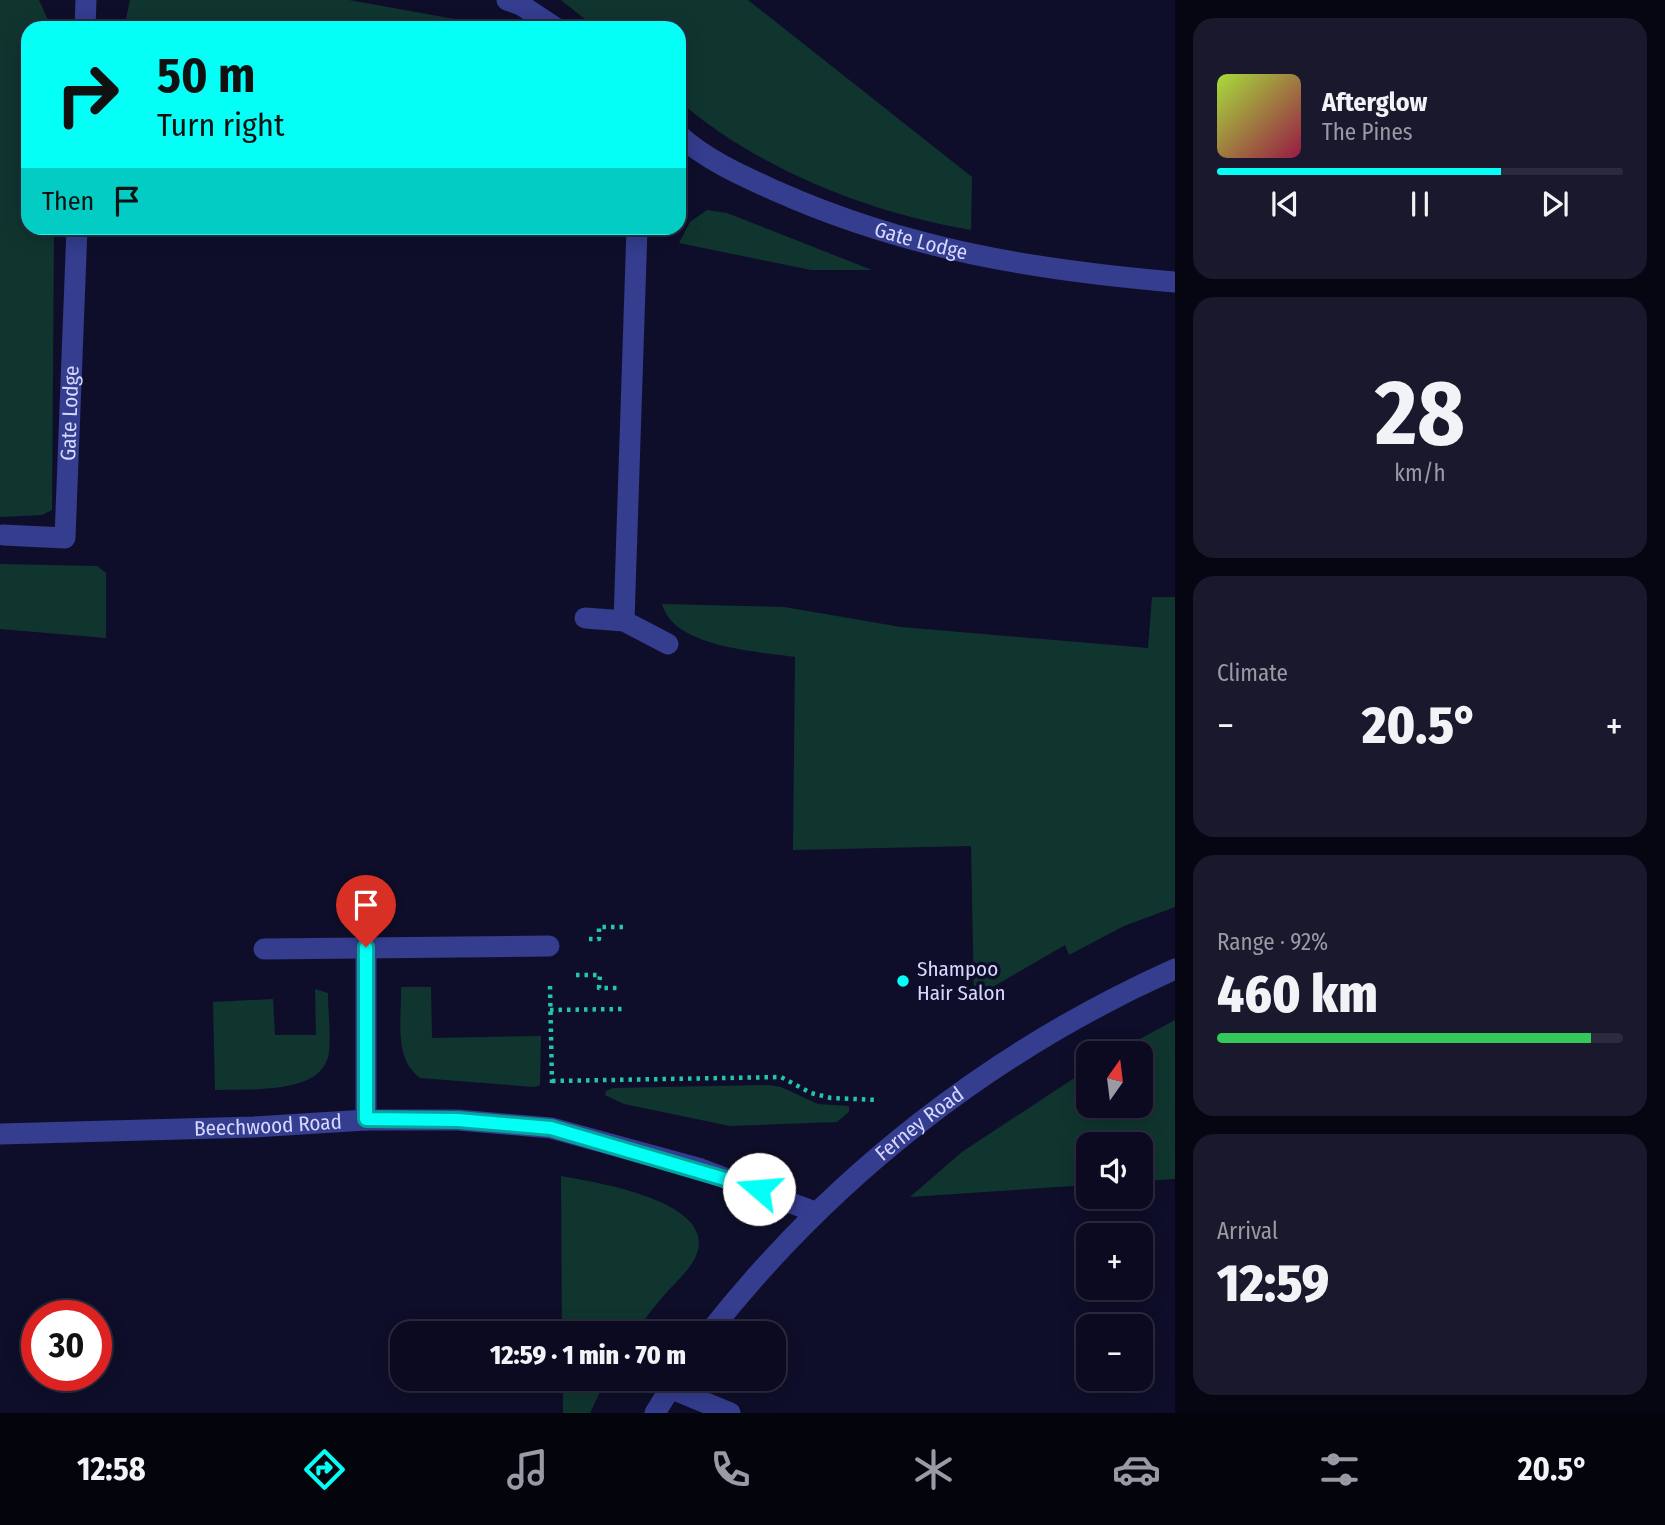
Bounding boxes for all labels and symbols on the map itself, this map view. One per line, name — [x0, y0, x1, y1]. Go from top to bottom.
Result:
street label: Gate Lodge — [871, 216, 970, 266]
street label: Gate Lodge — [55, 365, 85, 461]
pin — [336, 875, 396, 947]
place label: Shampoo Hair Salon — [917, 956, 1006, 1006]
marker: Shampoo Hair Salon — [895, 973, 911, 989]
north arrow — [1076, 1041, 1153, 1118]
street label: Ferney Road — [870, 1081, 969, 1167]
street label: Beechwood Road — [194, 1109, 343, 1142]
position arrow — [722, 1152, 796, 1226]
speed limit sign: 30 — [21, 1300, 112, 1391]

